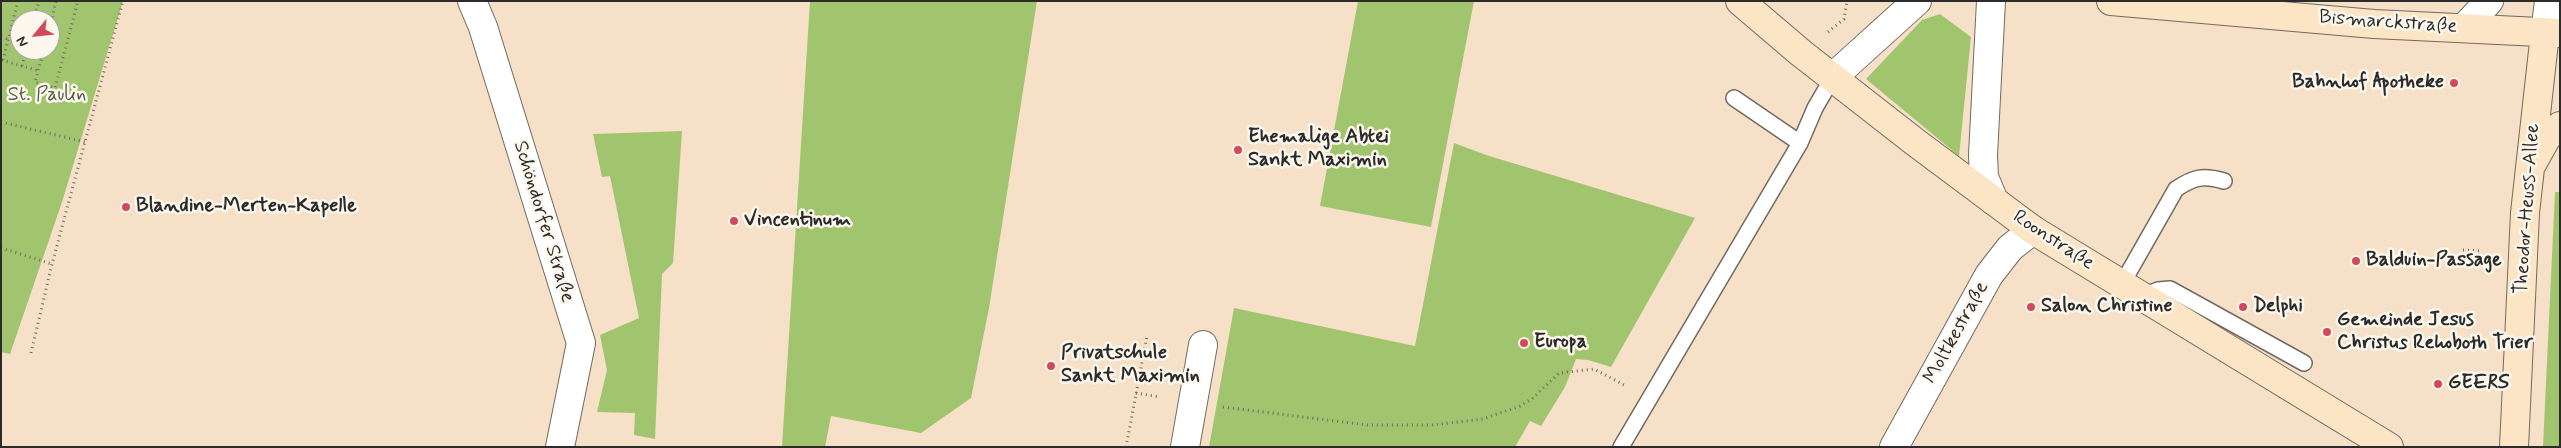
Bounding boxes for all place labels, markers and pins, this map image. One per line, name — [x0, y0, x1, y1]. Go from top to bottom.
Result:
place label: Bahnhof Apotheke — [2292, 71, 2444, 95]
marker: Bahnhof Apotheke — [2448, 77, 2460, 89]
place label: Ehemalige Abtei Sankt Maximin — [1248, 126, 1389, 173]
marker: Ehemalige Abtei Sankt Maximin — [1232, 144, 1244, 156]
place label: Blandine-Merten-Kapelle — [136, 195, 357, 219]
marker: Blandine-Merten-Kapelle — [120, 201, 132, 213]
place label: Vincentinum — [744, 209, 851, 233]
marker: Vincentinum — [728, 215, 740, 227]
place label: Balduin-Passage — [2366, 249, 2502, 273]
marker: Balduin-Passage — [2350, 255, 2362, 267]
place label: Salon Christine — [2041, 295, 2172, 319]
place label: Delphi — [2253, 295, 2303, 319]
marker: Salon Christine — [2025, 301, 2037, 313]
marker: Delphi — [2237, 301, 2249, 313]
place label: Gemeinde Jesus Christus Rehoboth Trier — [2337, 309, 2533, 356]
marker: Gemeinde Jesus Christus Rehoboth Trier — [2321, 326, 2333, 338]
place label: Europa — [1534, 331, 1587, 355]
marker: Europa — [1518, 337, 1530, 349]
place label: Privatschule Sankt Maximin — [1061, 342, 1200, 389]
marker: Privatschule Sankt Maximin — [1045, 360, 1057, 372]
place label: GEERS — [2448, 372, 2509, 396]
marker: GEERS — [2432, 378, 2444, 390]

